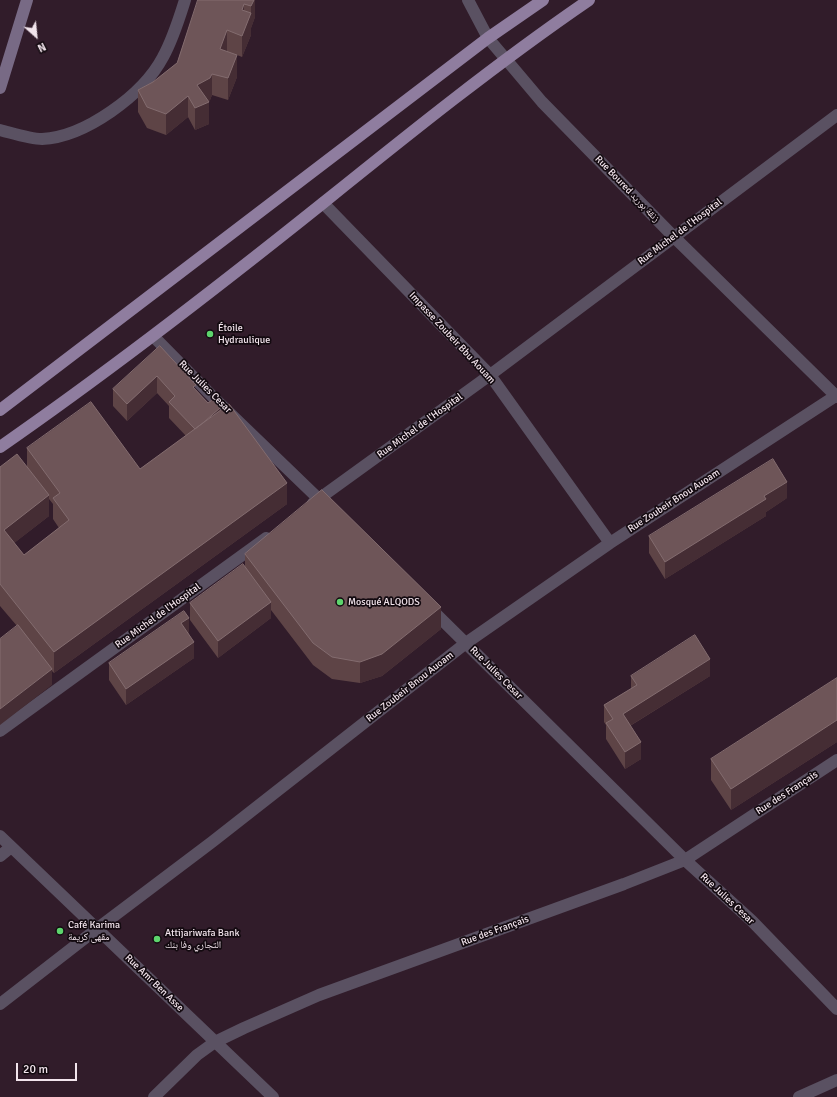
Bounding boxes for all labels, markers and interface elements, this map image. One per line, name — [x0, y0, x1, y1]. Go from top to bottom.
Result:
north arrow — [16, 16, 56, 56]
text: N — [35, 40, 48, 55]
street label: Rue Boured زنقة بوريد — [592, 153, 662, 225]
street label: Rue Michel de l'Hospital — [635, 196, 725, 268]
street label: Impasse Zoubeir Bbu Aouam — [406, 290, 498, 386]
place label: Étoile Hydraulique — [218, 322, 270, 346]
marker: Étoile Hydraulique — [205, 329, 215, 339]
street label: Rue Julies Cesar — [176, 358, 234, 416]
street label: Rue Michel de l'Hospital — [375, 391, 465, 461]
street label: Rue Zoubeir Bnou Auoam — [626, 467, 722, 535]
street label: Rue Michel de l'Hospital — [113, 581, 203, 651]
place label: Mosqué ALQODS — [348, 596, 420, 608]
marker: Mosqué ALQODS — [335, 597, 345, 607]
street label: Rue Julies Cesar — [467, 644, 525, 702]
street label: Rue Zoubeir Bnou Auoam — [364, 649, 456, 725]
street label: Rue des Français — [754, 769, 820, 817]
street label: Rue Julies Cesar — [697, 871, 757, 927]
street label: Rue des Français — [459, 913, 531, 949]
place label: Café Karima مقهى كريمة — [68, 919, 120, 942]
marker: Café Karima مقهى كريمة — [55, 926, 65, 936]
place label: Attijariwafa Bank التجاري وفا بنك — [165, 927, 239, 950]
marker: Attijariwafa Bank التجاري وفا بنك — [152, 934, 162, 944]
street label: Rue Amr Ben Asse — [122, 952, 186, 1014]
scale bar — [18, 1055, 79, 1081]
text: 20 m — [23, 1062, 48, 1077]

